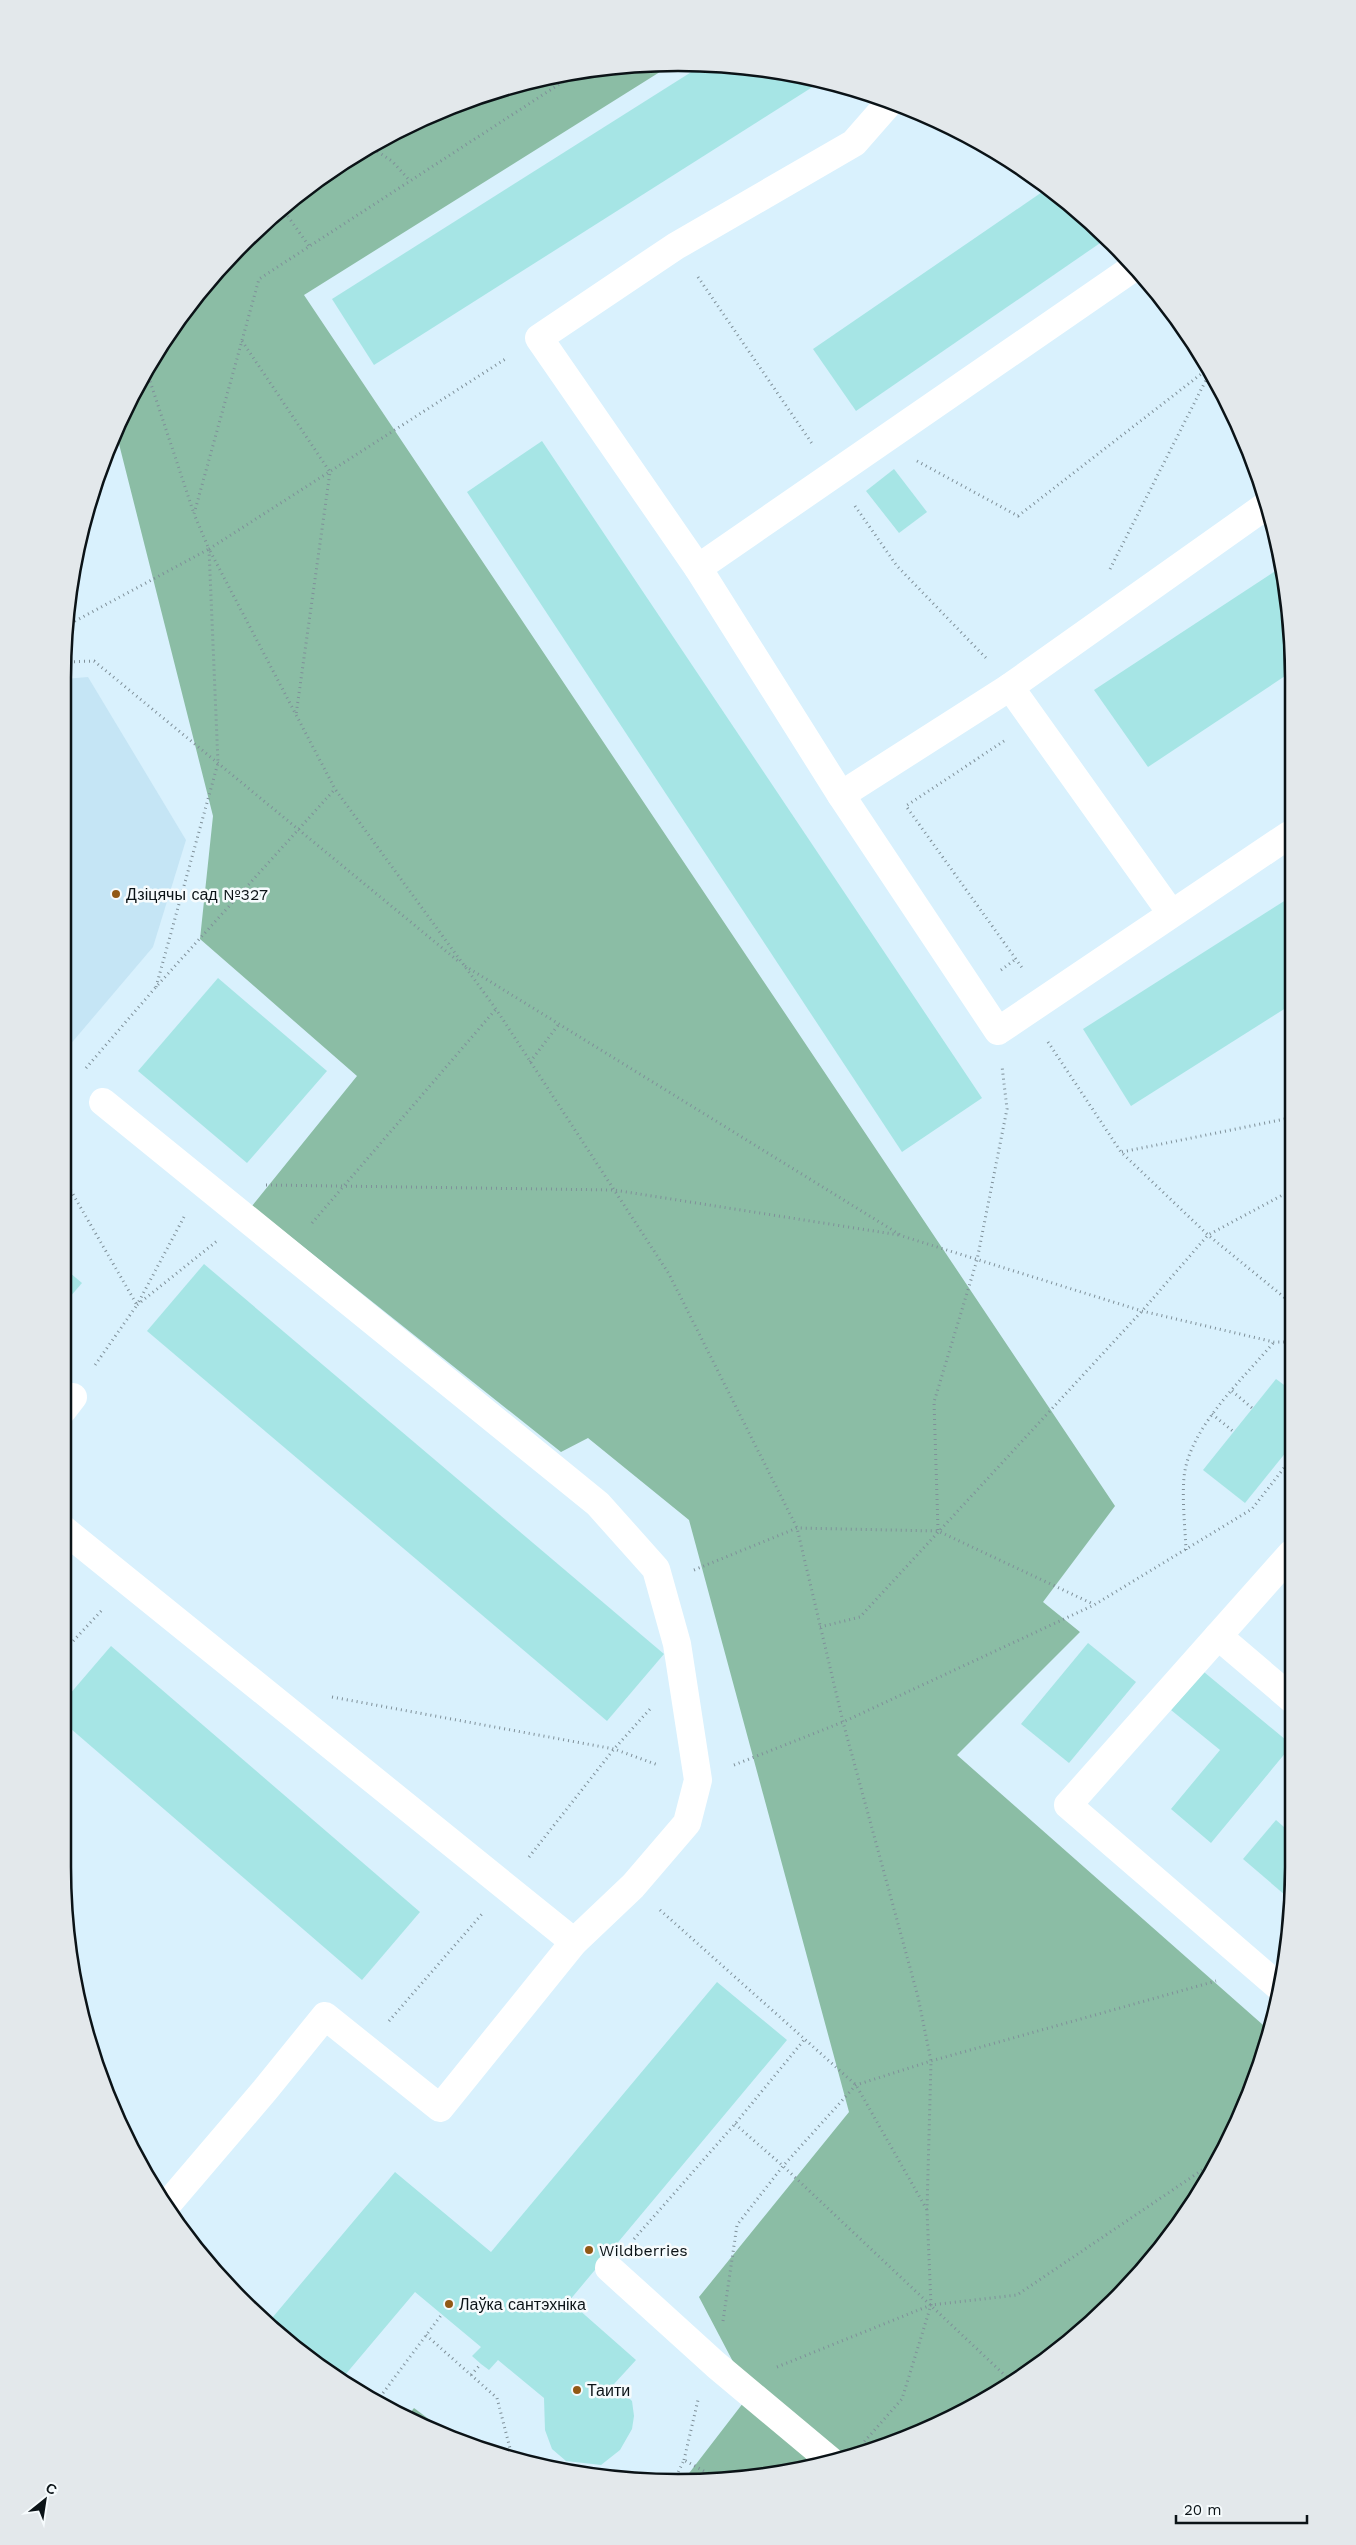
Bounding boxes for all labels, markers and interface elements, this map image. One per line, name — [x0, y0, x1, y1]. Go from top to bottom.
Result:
place label: Дзіцячы сад №327 — [126, 885, 268, 904]
marker: Дзіцячы сад №327 — [110, 888, 122, 900]
place label: Wildberries — [599, 2241, 688, 2260]
marker: Wildberries — [583, 2244, 595, 2256]
place label: Лаўка сантэхніка — [459, 2295, 586, 2314]
marker: Лаўка сантэхніка — [443, 2298, 455, 2310]
place label: Таити — [587, 2381, 630, 2400]
marker: Таити — [571, 2384, 583, 2396]
north arrow — [20, 2475, 70, 2525]
text: С — [43, 2479, 60, 2498]
scale bar — [1176, 2492, 1307, 2524]
text: 20 m — [1184, 2501, 1222, 2519]

